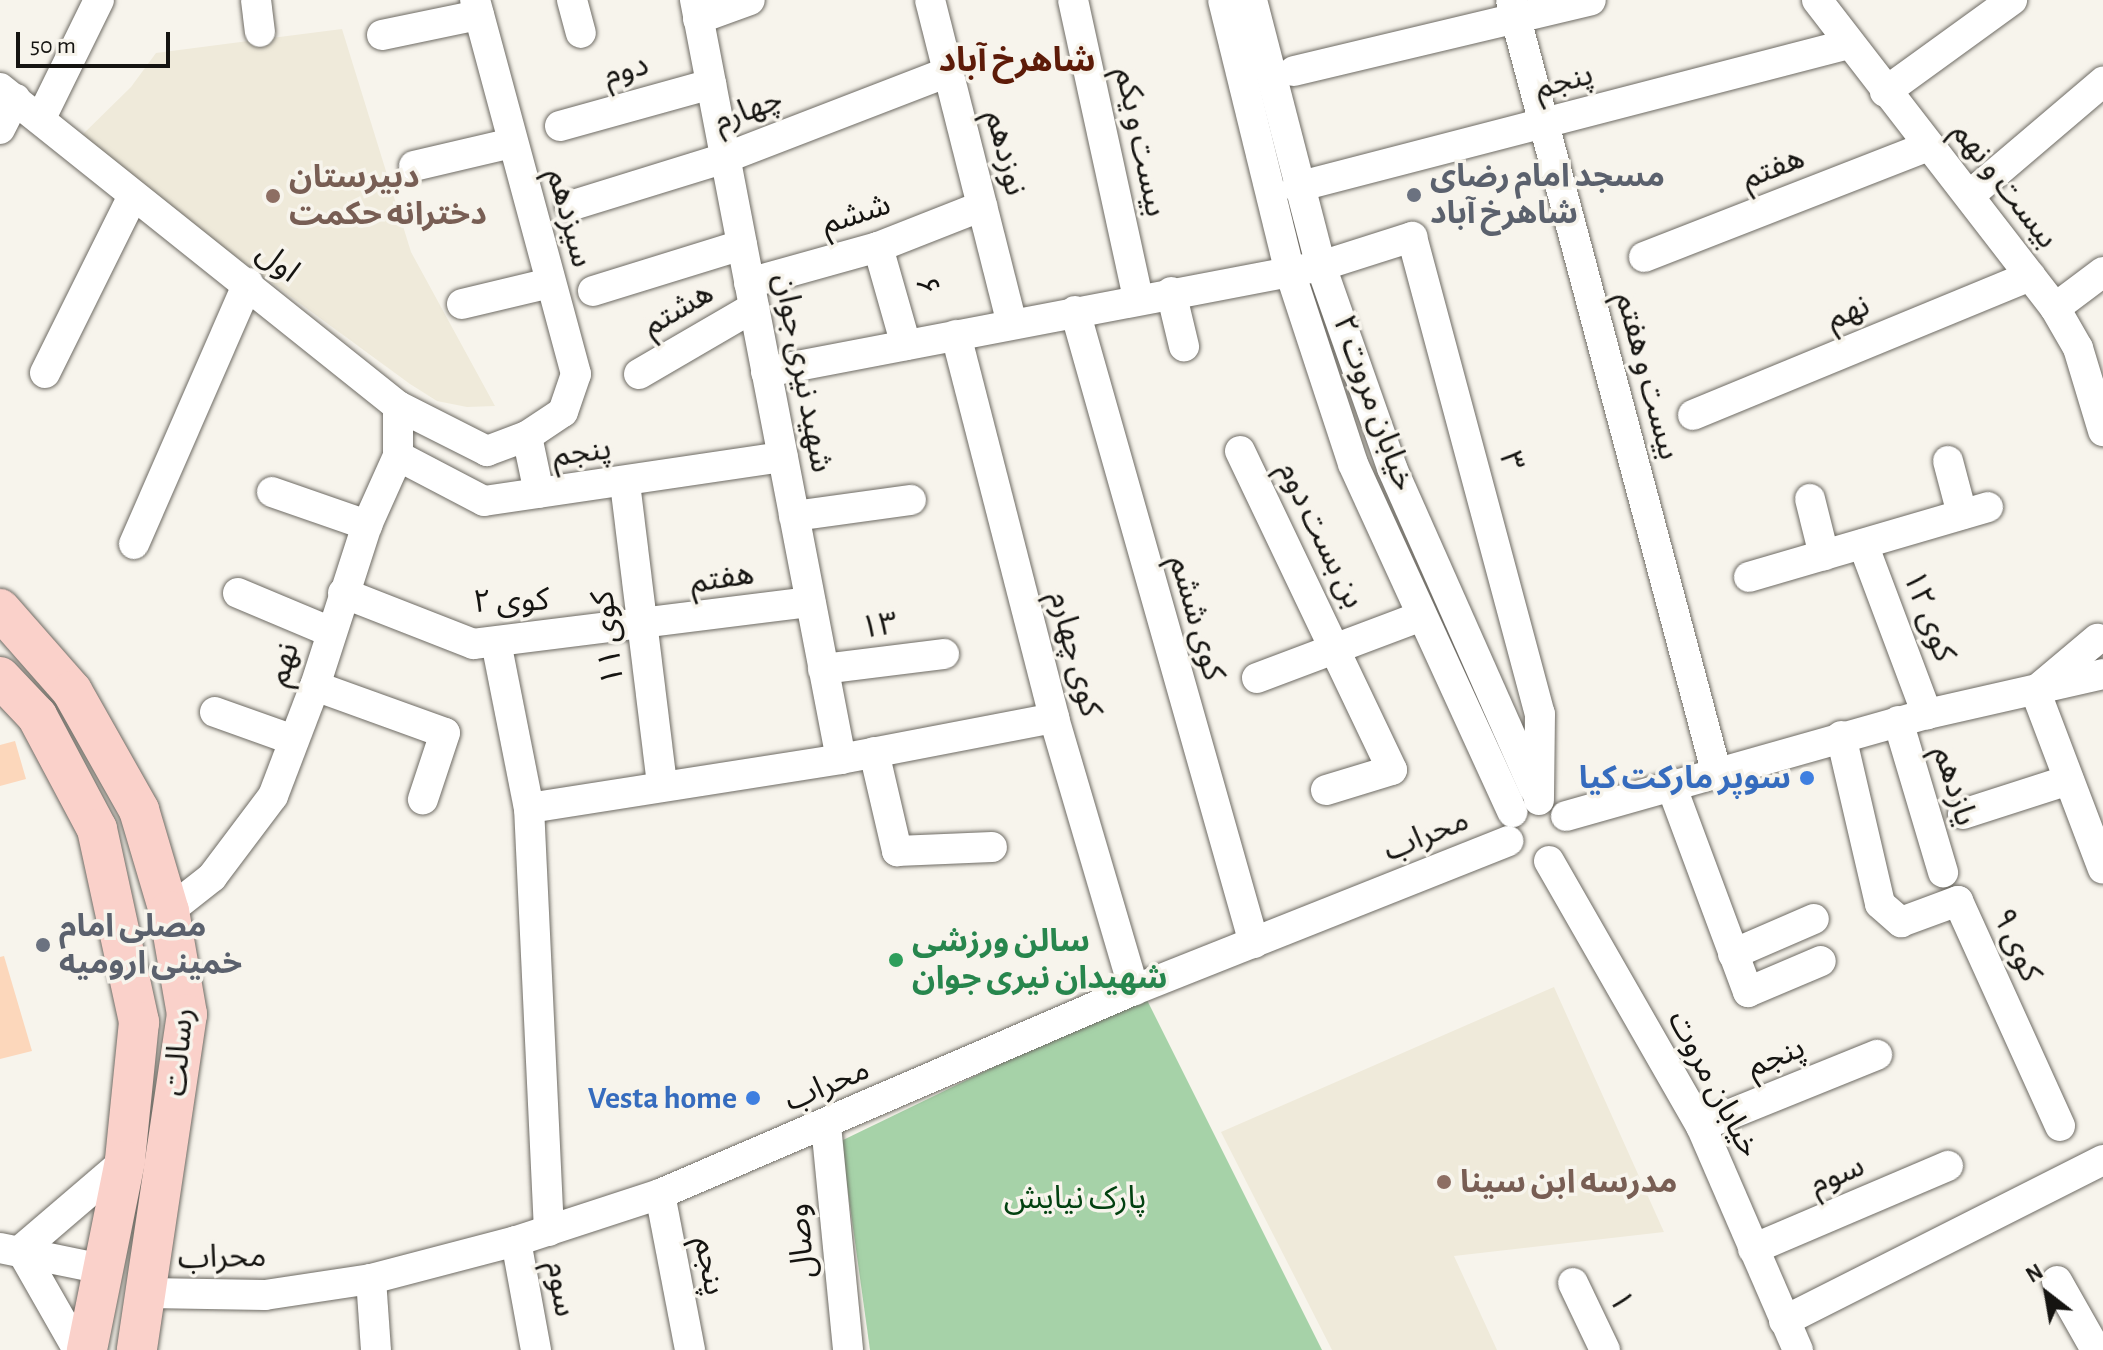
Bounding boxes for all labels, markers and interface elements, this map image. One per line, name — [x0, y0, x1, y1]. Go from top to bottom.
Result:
scale bar — [20, 16, 174, 66]
text: 50 m — [30, 34, 76, 58]
district label: شاهرخ آباد — [938, 42, 1096, 82]
street label: دوم — [599, 45, 653, 95]
street label: پنجم — [1531, 55, 1597, 107]
street label: بیست و یکم — [1106, 64, 1176, 220]
street label: چهارم — [708, 79, 788, 141]
street label: نوزدهم — [977, 107, 1035, 199]
street label: بیست و نهم — [1944, 114, 2066, 256]
street label: هفتم — [1736, 139, 1810, 197]
place label: مسجد امام رضای شاهرخ آباد — [1430, 158, 1665, 233]
place label: دبیرستان دخترانه حکمت — [289, 159, 487, 234]
street label: سیزدهم — [538, 165, 602, 271]
street label: ششم — [817, 185, 895, 243]
marker: مسجد امام رضای شاهرخ آباد — [1405, 186, 1423, 204]
marker: دبیرستان دخترانه حکمت — [264, 187, 282, 205]
street label: اول — [249, 233, 307, 291]
street label: شهید نیری جوان — [765, 270, 841, 476]
street label: ۶ — [906, 272, 948, 300]
street label: هشتم — [636, 274, 720, 344]
street label: نهم — [1821, 286, 1875, 338]
street label: بیست و هفتم — [1607, 288, 1689, 464]
street label: خیابان مروت ۲ — [1324, 310, 1424, 496]
street label: پنجم — [550, 429, 614, 475]
street label: ۳ — [1490, 447, 1532, 475]
street label: بن بست دوم — [1269, 455, 1373, 615]
street label: کوی ششم — [1161, 551, 1233, 685]
street label: هفتم — [688, 555, 756, 601]
street label: کوی ۱۲ — [1894, 565, 1964, 667]
street label: کوی ۲ — [472, 580, 550, 622]
street label: کوی چهارم — [1040, 587, 1110, 721]
street label: کوی ۱۱ — [583, 589, 633, 687]
street label: ۱۳ — [858, 605, 900, 647]
street label: نهم — [258, 638, 308, 690]
street label: یازدهم — [1925, 742, 1985, 830]
place label: سوپر مارکت کیا — [1579, 759, 1791, 797]
marker: سوپر مارکت کیا — [1798, 769, 1816, 787]
street label: محراب — [1378, 801, 1474, 869]
street label: کوی ۹ — [1984, 902, 2050, 988]
place label: مصلی امام خمینی ارومیه — [59, 908, 242, 983]
place label: سالن ورزشی شهیدان نیری جوان — [912, 923, 1167, 998]
marker: مصلی امام خمینی ارومیه — [34, 936, 52, 954]
marker: سالن ورزشی شهیدان نیری جوان — [887, 951, 905, 969]
street label: خیابان مروت — [1659, 1004, 1769, 1164]
street label: رسالت — [156, 1006, 202, 1098]
street label: پنجم — [1741, 1028, 1811, 1086]
street label: محراب — [779, 1050, 875, 1120]
place label: Vesta home — [588, 1079, 737, 1117]
marker: Vesta home — [744, 1089, 762, 1107]
street label: سوم — [1804, 1146, 1870, 1204]
place label: مدرسه ابن سینا — [1460, 1163, 1677, 1201]
marker: مدرسه ابن سینا — [1435, 1173, 1453, 1191]
park label: پارک نیایش — [1004, 1179, 1146, 1217]
street label: وصال — [778, 1202, 824, 1280]
street label: پنجم — [686, 1233, 734, 1299]
street label: محراب — [177, 1237, 267, 1277]
north arrow — [2007, 1254, 2087, 1334]
street label: سوم — [537, 1258, 585, 1320]
text: N — [2022, 1260, 2047, 1287]
street label: ۱ — [1600, 1284, 1642, 1318]

